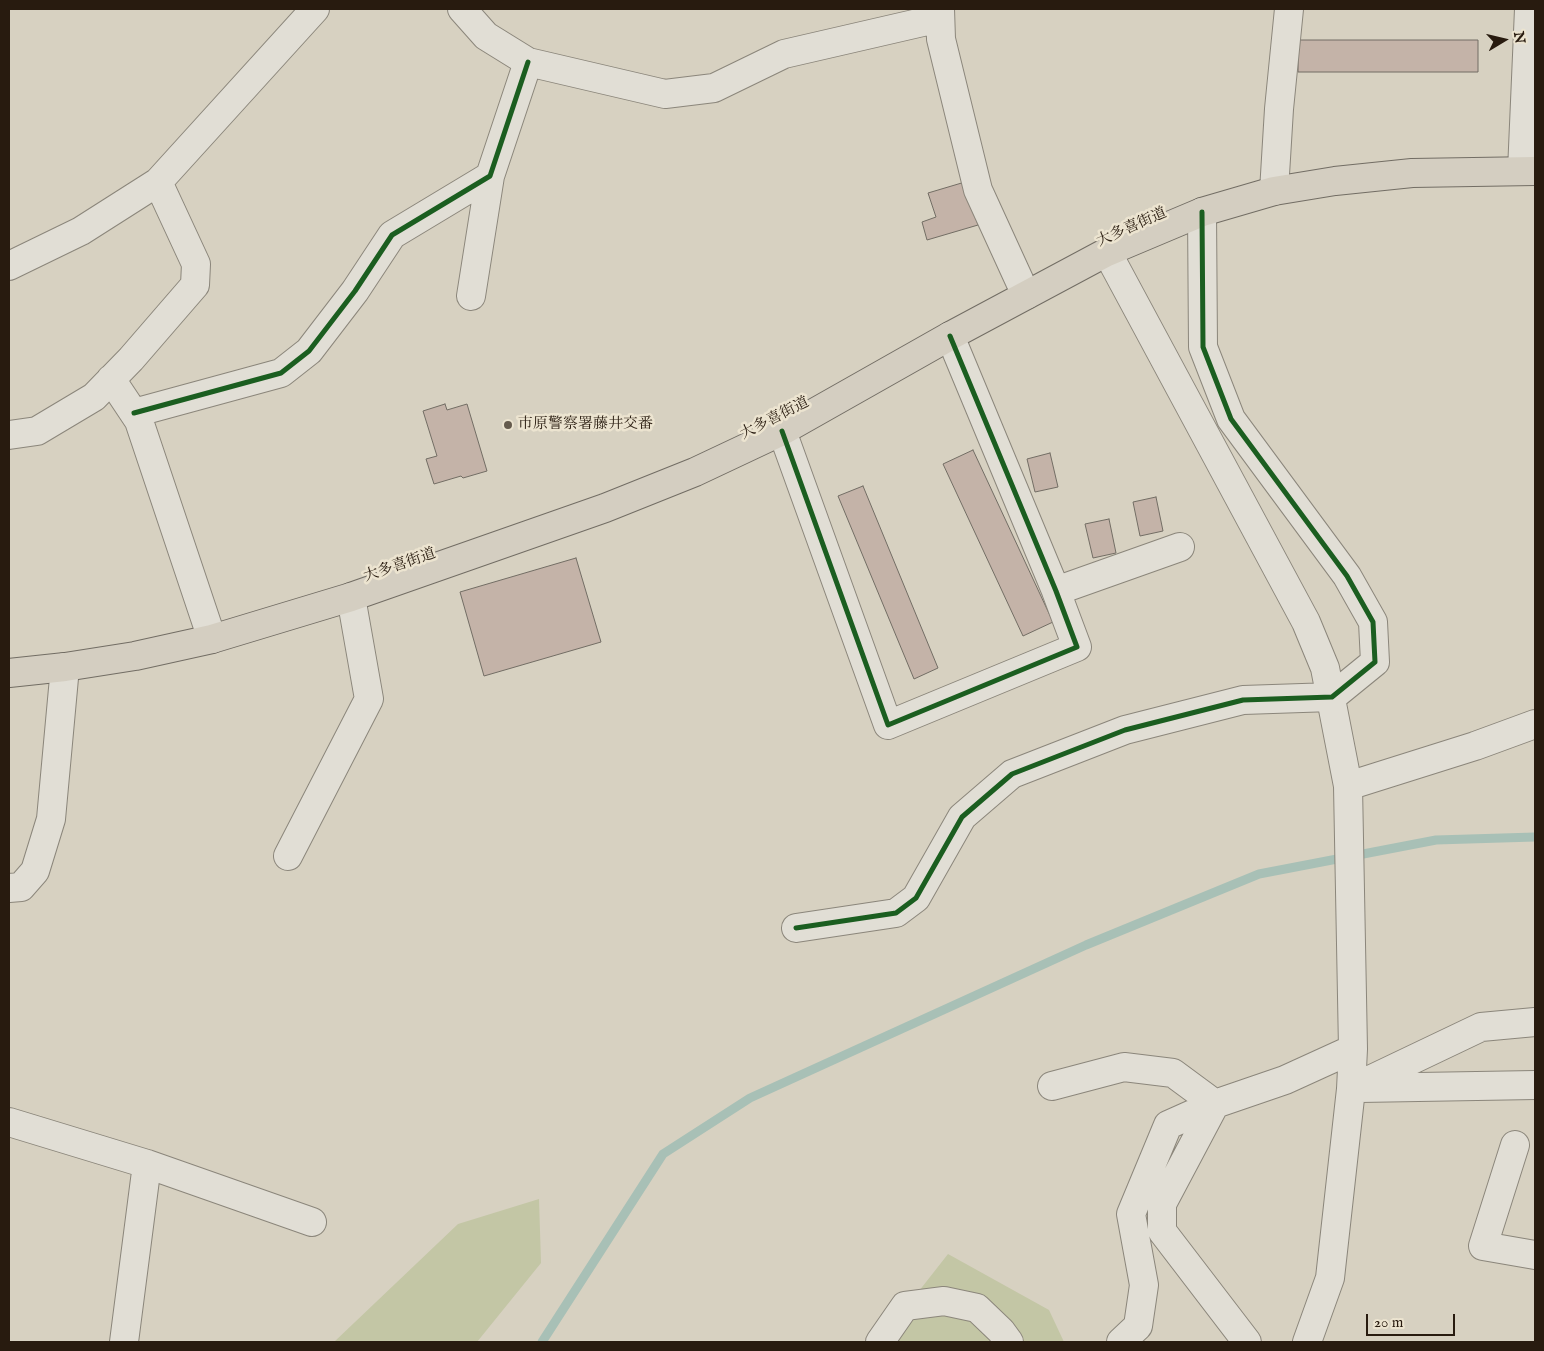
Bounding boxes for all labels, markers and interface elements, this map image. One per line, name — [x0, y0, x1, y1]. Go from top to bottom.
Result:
north arrow — [1479, 15, 1529, 65]
text: N — [1509, 30, 1529, 45]
street label: 大多喜街道 — [1094, 205, 1170, 251]
street label: 大多喜街道 — [738, 394, 812, 444]
place label: 市原警察署藤井交番 — [518, 416, 653, 434]
marker: 市原警察署藤井交番 — [502, 419, 514, 431]
street label: 大多喜街道 — [362, 545, 438, 587]
scale bar — [1369, 1304, 1458, 1336]
text: 20 m — [1374, 1313, 1403, 1332]

